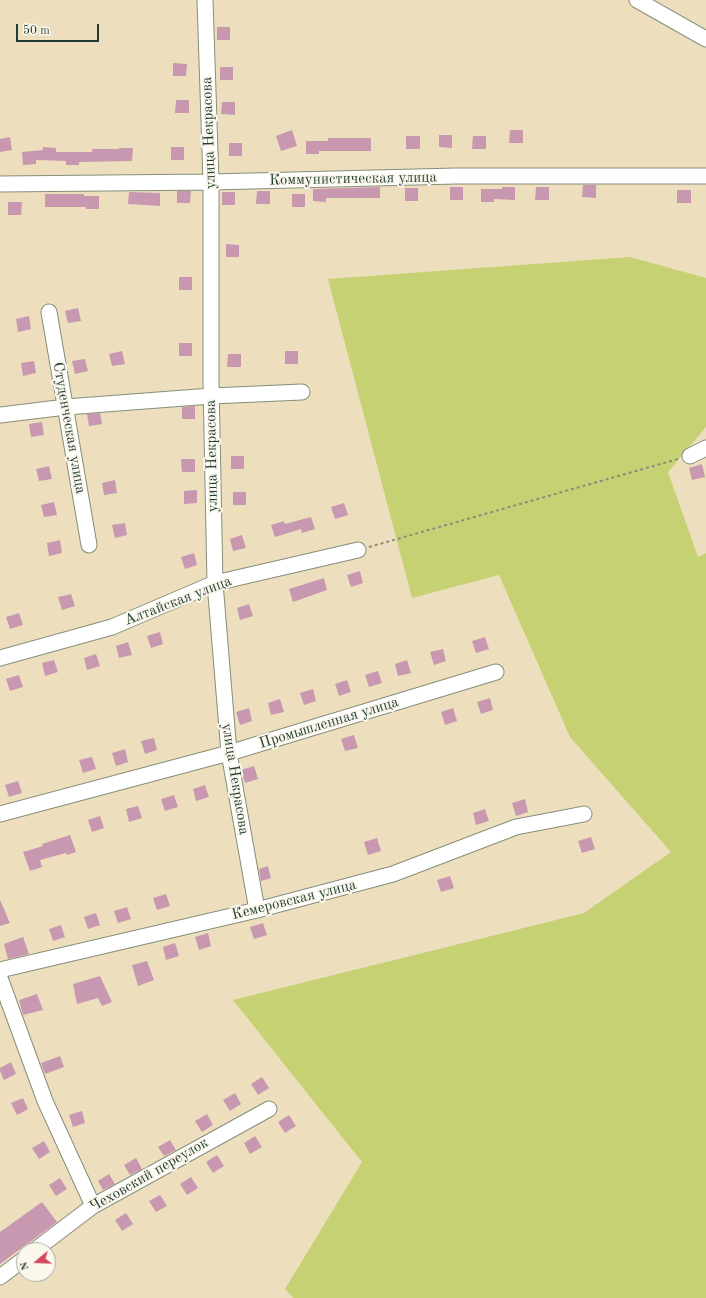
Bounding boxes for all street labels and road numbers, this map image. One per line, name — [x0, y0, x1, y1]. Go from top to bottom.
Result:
street label: улица Некрасова — [198, 76, 220, 190]
street label: Коммунистическая улица — [269, 169, 437, 189]
street label: Студенческая улица — [49, 361, 89, 495]
street label: улица Некрасова — [202, 400, 222, 512]
street label: Алтайская улица — [122, 572, 234, 630]
street label: Промышленная улица — [257, 693, 401, 753]
street label: улица Некрасова — [217, 722, 253, 836]
street label: Кемеровская улица — [230, 876, 358, 924]
street label: Чеховский переулок — [87, 1134, 211, 1216]

